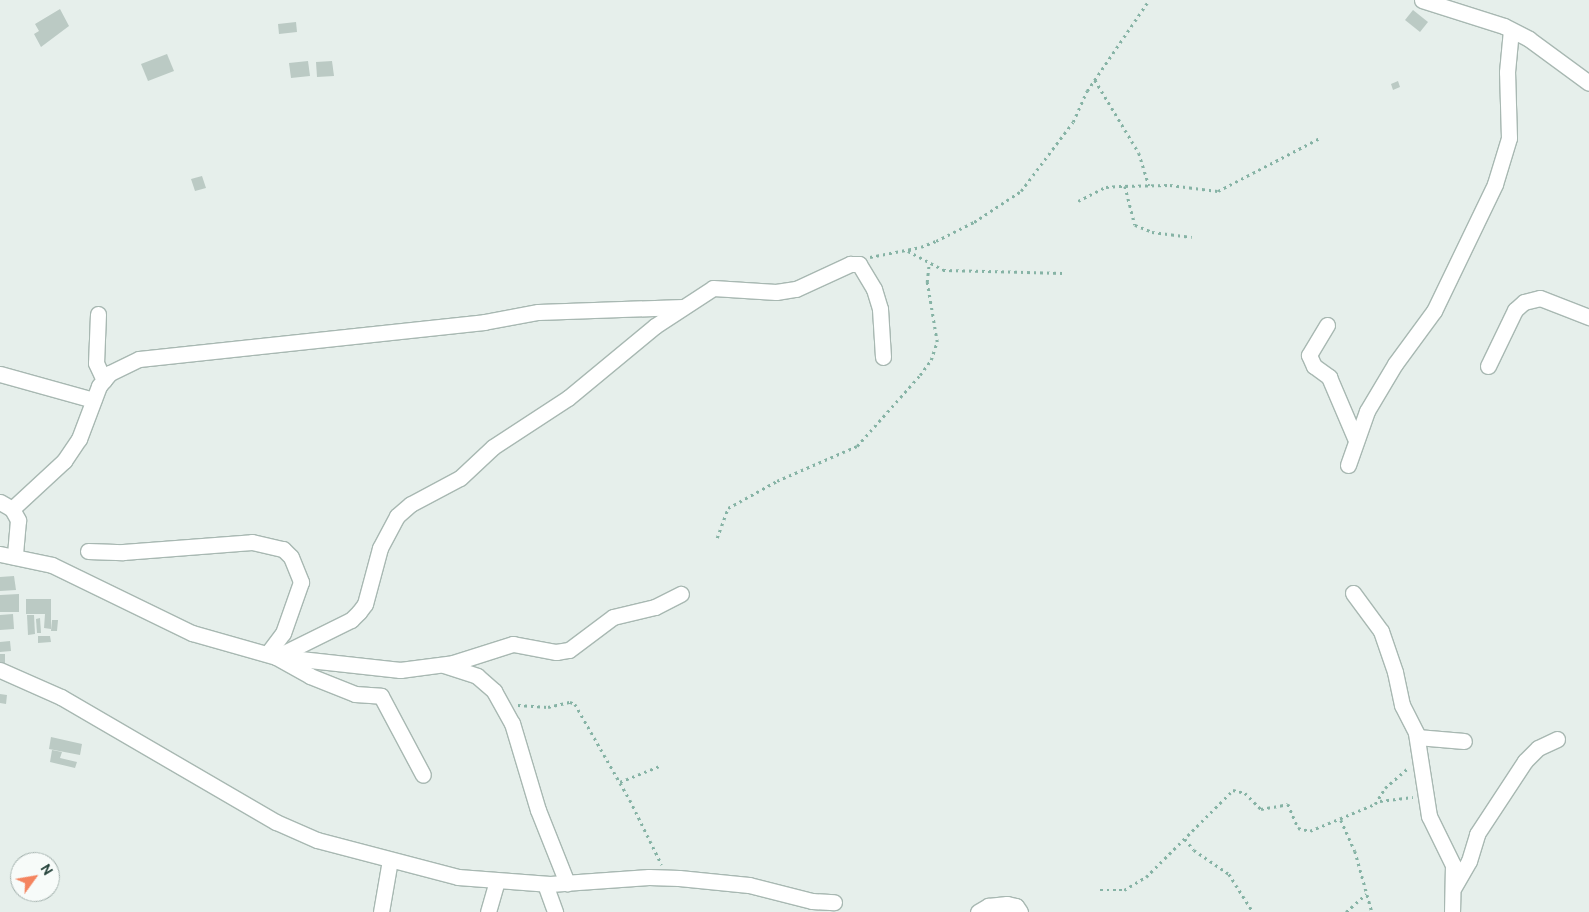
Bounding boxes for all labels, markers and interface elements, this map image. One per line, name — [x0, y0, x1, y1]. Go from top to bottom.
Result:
north arrow — [10, 852, 60, 902]
text: N — [37, 861, 57, 879]

